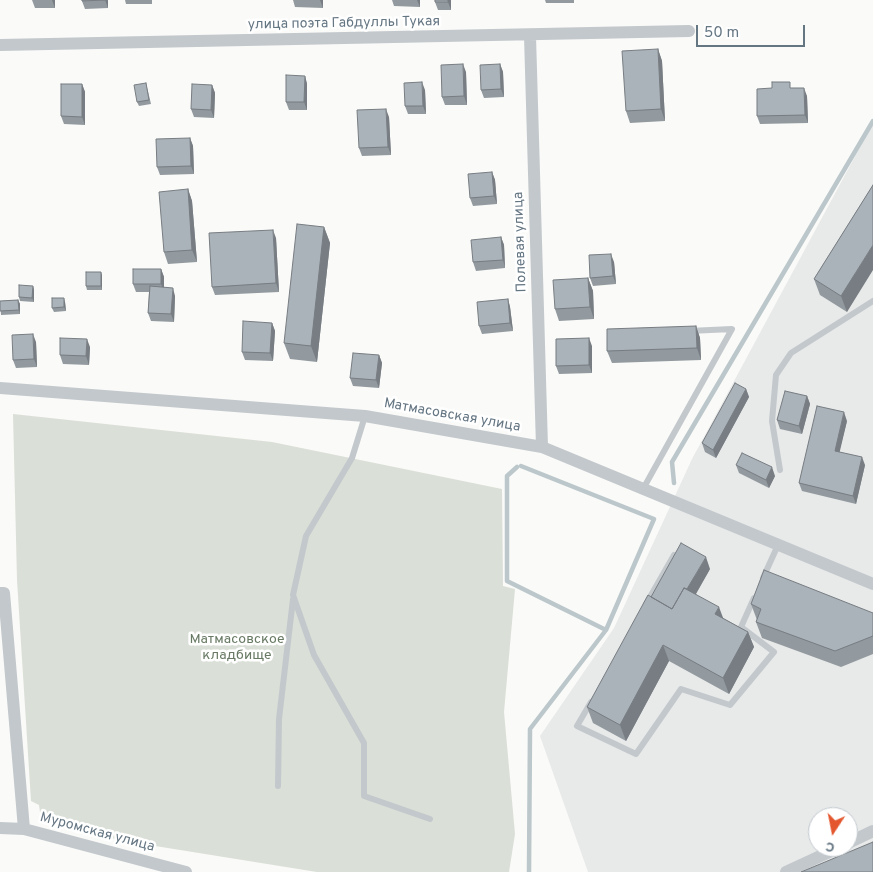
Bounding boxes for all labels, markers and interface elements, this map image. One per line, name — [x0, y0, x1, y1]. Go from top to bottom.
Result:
street label: улица поэта Габдуллы Тукая — [248, 14, 440, 34]
scale bar — [698, 15, 807, 47]
text: 50 m — [704, 24, 739, 43]
street label: Полевая улица — [511, 191, 531, 293]
street label: Матмасовская улица — [382, 396, 522, 436]
park label: Матмасовское кладбище — [190, 632, 284, 664]
north arrow — [808, 807, 858, 857]
street label: Муромская улица — [38, 810, 156, 856]
text: С — [824, 837, 836, 855]

